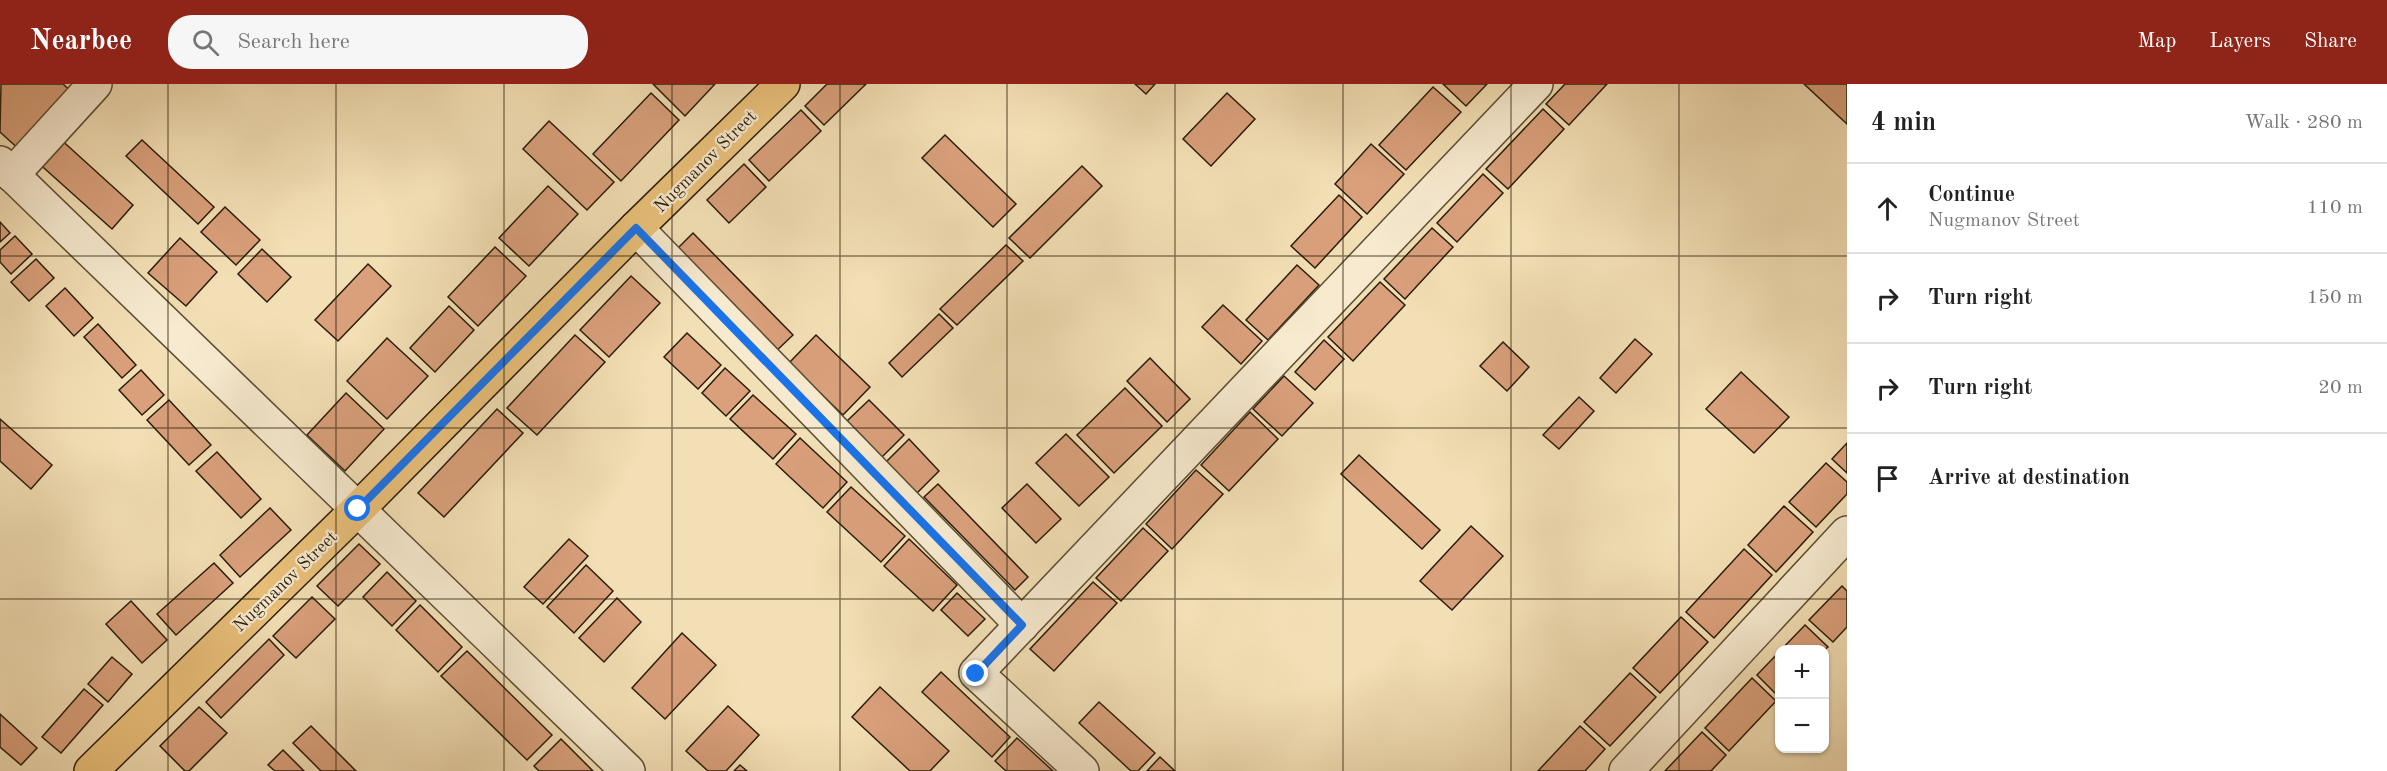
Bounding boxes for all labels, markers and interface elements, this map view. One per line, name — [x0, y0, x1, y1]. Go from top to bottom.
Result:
search box — [168, 15, 588, 69]
icon: search — [189, 26, 222, 59]
text: Nearbee — [30, 28, 132, 56]
text: Search here — [237, 31, 350, 53]
text: Map — [2137, 31, 2176, 52]
text: Layers — [2209, 31, 2271, 52]
text: Share — [2304, 31, 2357, 52]
street label: Nugmanov Street — [651, 107, 760, 216]
text: 4 min — [1871, 110, 1936, 136]
text: Walk · 280 m — [2244, 113, 2363, 133]
text: Continue — [1928, 184, 2015, 206]
icon: ahead — [1871, 192, 1904, 225]
text: 110 m — [2307, 198, 2363, 218]
text: Nugmanov Street — [1928, 211, 2080, 231]
icon: right — [1871, 282, 1904, 315]
text: Turn right — [1928, 287, 2032, 309]
text: 150 m — [2307, 288, 2363, 308]
icon: right — [1871, 372, 1904, 405]
text: Turn right — [1928, 377, 2032, 399]
text: 20 m — [2318, 378, 2363, 398]
icon: arrive — [1871, 462, 1904, 495]
text: Arrive at destination — [1928, 467, 2130, 489]
route start — [344, 495, 370, 521]
street label: Nugmanov Street — [230, 528, 341, 636]
map controls — [1775, 645, 1829, 753]
button: + — [1775, 645, 1829, 699]
route end — [962, 660, 988, 686]
button: − — [1775, 699, 1829, 753]

